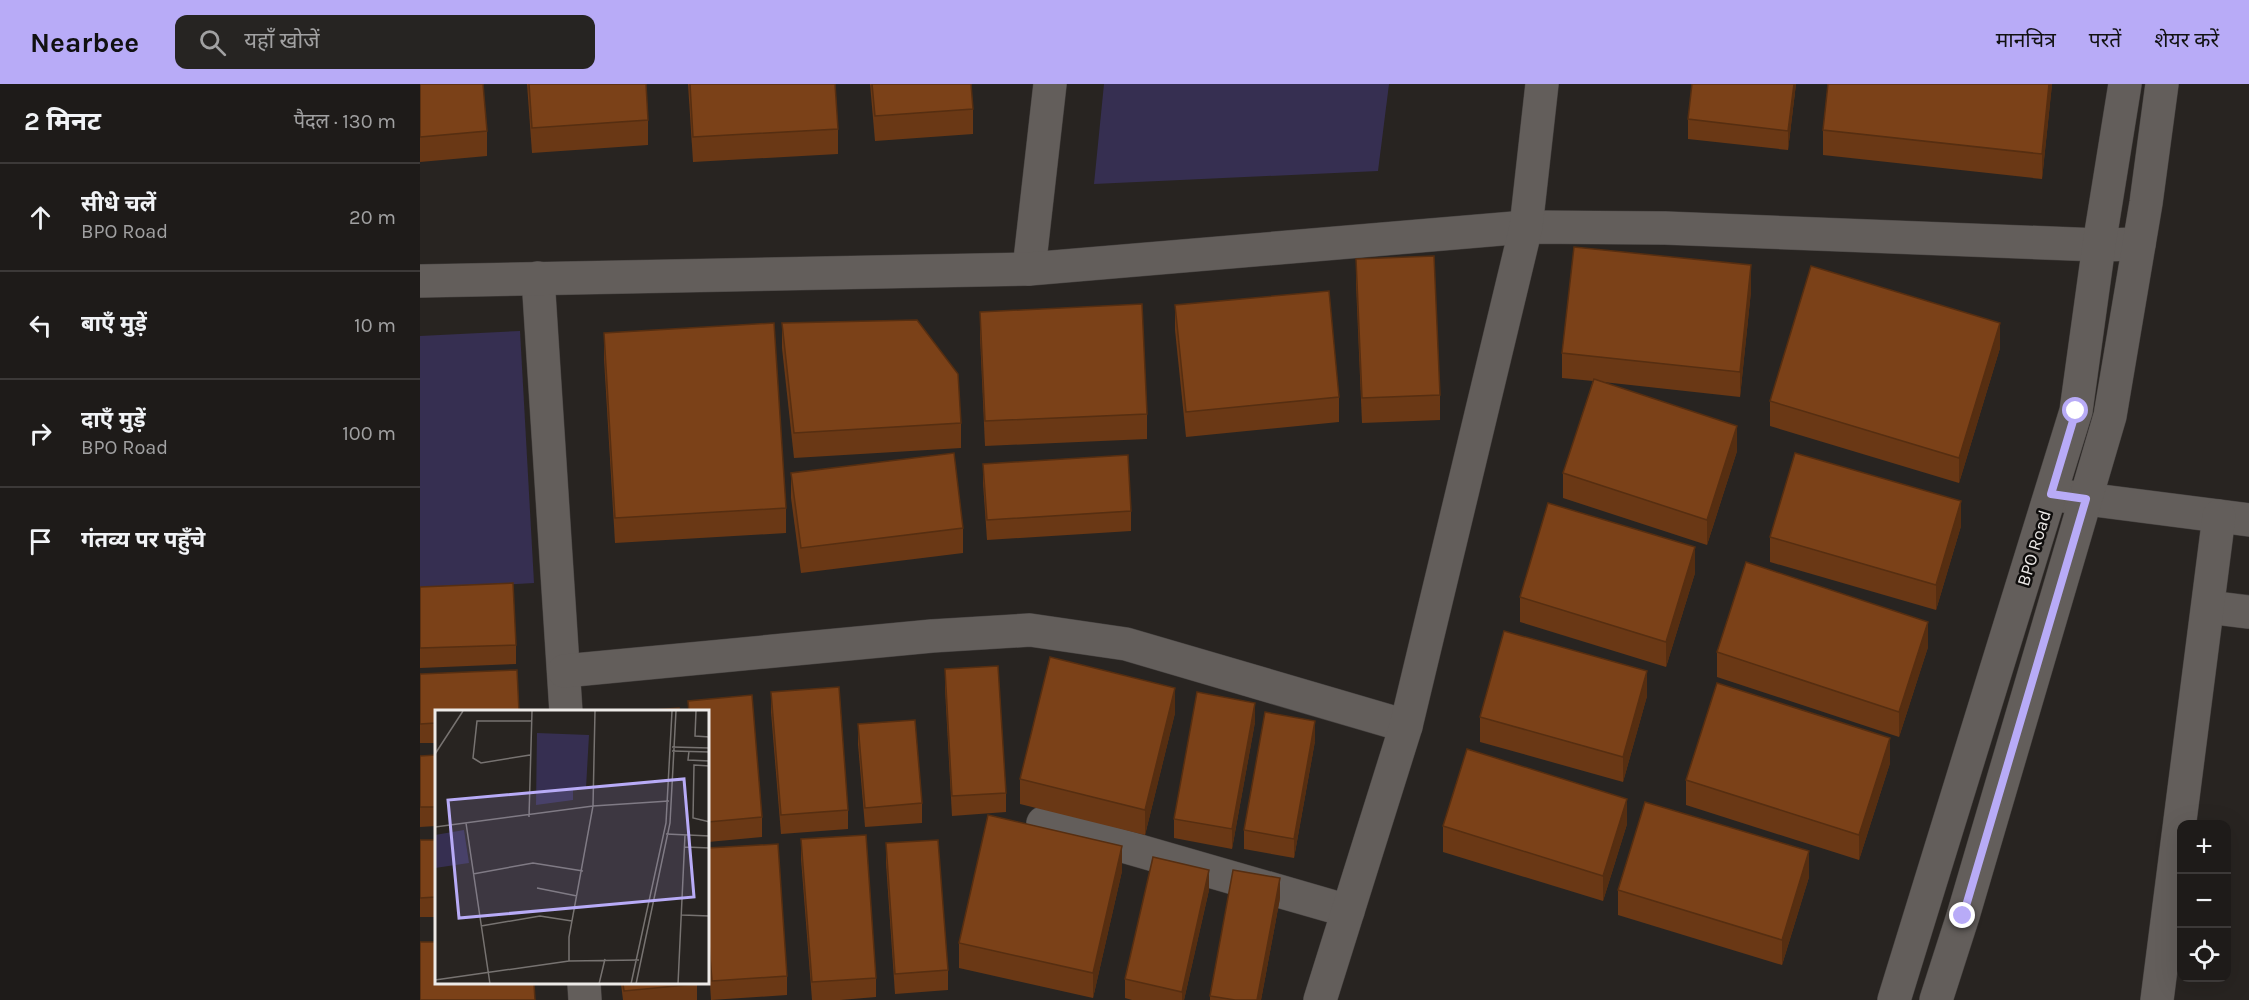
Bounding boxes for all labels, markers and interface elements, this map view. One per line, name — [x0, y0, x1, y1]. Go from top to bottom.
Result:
search box — [175, 15, 595, 69]
text: Nearbee — [30, 26, 139, 59]
icon: search — [196, 26, 229, 59]
text: यहाँ खोजें — [244, 28, 320, 54]
text: मानचित्र — [1996, 28, 2056, 52]
text: परतें — [2089, 28, 2121, 52]
text: शेयर करें — [2154, 28, 2219, 52]
text: 2 मिनट — [24, 106, 101, 137]
text: पैदल · 130 m — [294, 110, 396, 133]
text: सीधे चलें — [81, 191, 156, 217]
icon: ahead — [24, 201, 57, 234]
text: 20 m — [349, 206, 396, 229]
text: BPO Road — [81, 220, 168, 243]
icon: left — [24, 309, 57, 342]
text: बाएँ मुड़ें — [81, 311, 147, 337]
text: 10 m — [354, 314, 396, 337]
route start — [2062, 397, 2088, 423]
text: दाएँ मुड़ें — [81, 407, 146, 433]
icon: right — [24, 417, 57, 450]
text: 100 m — [342, 422, 396, 445]
text: BPO Road — [81, 436, 168, 459]
street label: BPO Road — [2012, 507, 2056, 589]
icon: arrive — [24, 525, 57, 558]
text: गंतव्य पर पहुँचे — [81, 527, 205, 553]
inset map — [435, 710, 710, 985]
map controls — [2177, 820, 2231, 982]
button: + — [2177, 820, 2231, 874]
button: − — [2177, 874, 2231, 928]
route end — [1949, 902, 1975, 928]
button: locate — [2177, 928, 2231, 982]

